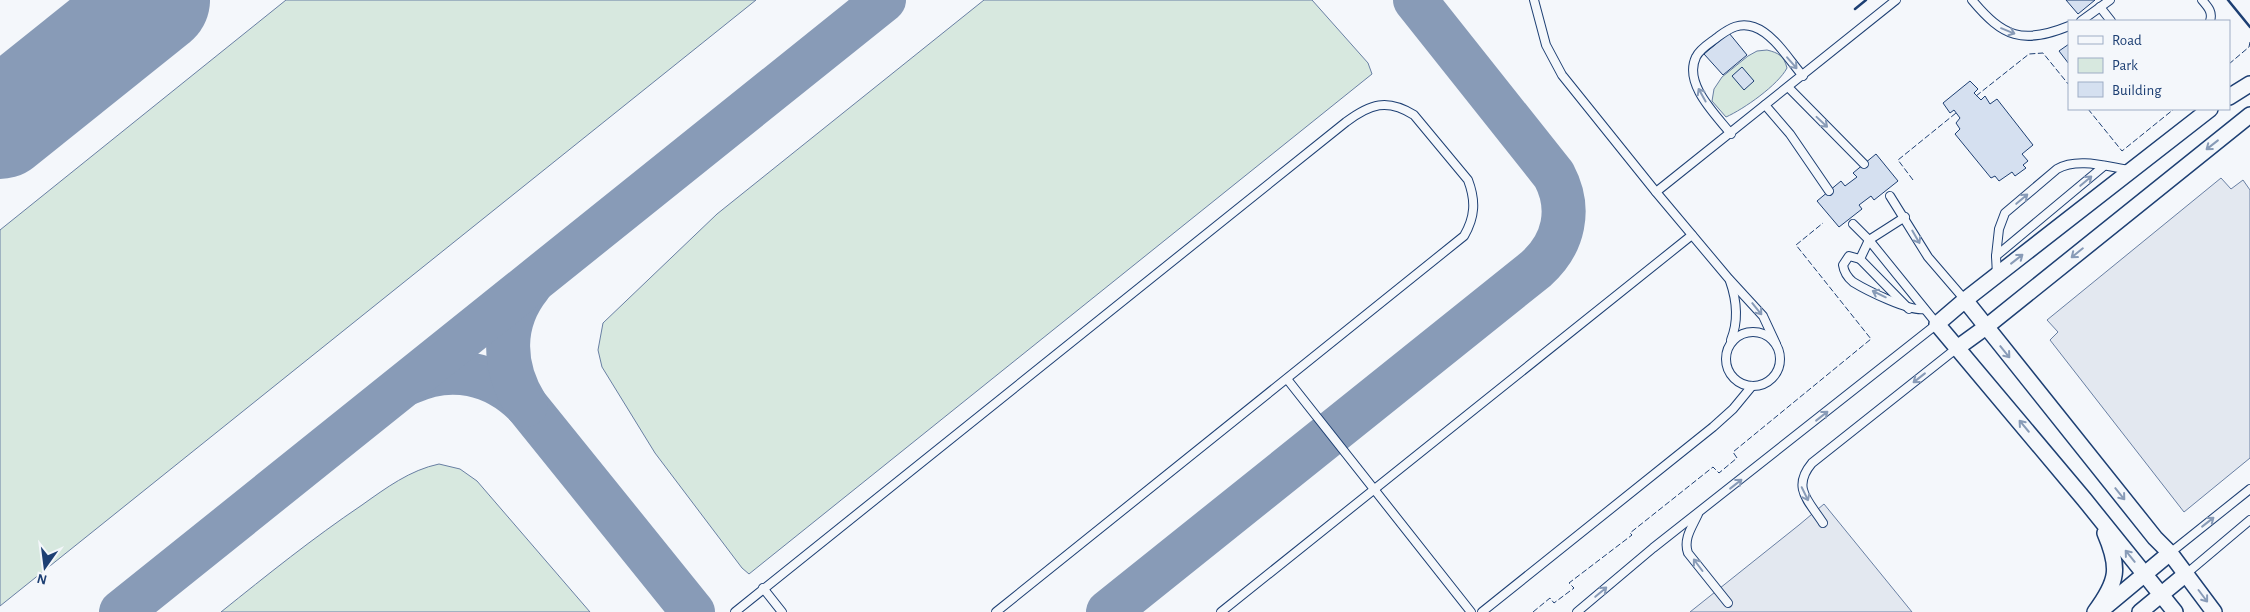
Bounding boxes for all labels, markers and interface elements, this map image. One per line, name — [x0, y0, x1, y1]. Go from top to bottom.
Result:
legend — [2068, 20, 2230, 110]
one-way arrow — [2001, 27, 2016, 36]
text: Road — [2112, 33, 2142, 48]
one-way arrow — [1786, 56, 1798, 69]
text: Park — [2112, 58, 2138, 73]
text: Building — [2112, 83, 2162, 98]
one-way arrow — [1697, 88, 1706, 103]
one-way arrow — [1816, 116, 1828, 128]
one-way arrow — [2206, 140, 2219, 151]
one-way arrow — [2080, 175, 2093, 187]
one-way arrow — [2015, 194, 2028, 205]
one-way arrow — [1912, 229, 1922, 243]
one-way arrow — [2070, 247, 2083, 258]
one-way arrow — [2010, 254, 2023, 265]
one-way arrow — [1872, 289, 1887, 298]
one-way arrow — [1752, 302, 1763, 315]
one-way arrow — [2000, 346, 2011, 359]
one-way arrow — [1913, 373, 1926, 384]
one-way arrow — [1816, 410, 1829, 421]
one-way arrow — [2018, 420, 2029, 433]
one-way arrow — [1729, 478, 1742, 489]
one-way arrow — [1800, 486, 1810, 501]
one-way arrow — [2115, 487, 2126, 500]
one-way arrow — [2201, 517, 2214, 528]
north arrow — [20, 542, 70, 592]
one-way arrow — [2125, 550, 2136, 563]
one-way arrow — [1693, 558, 1703, 572]
text: N — [36, 571, 49, 587]
one-way arrow — [1594, 586, 1607, 597]
one-way arrow — [2197, 589, 2208, 602]

